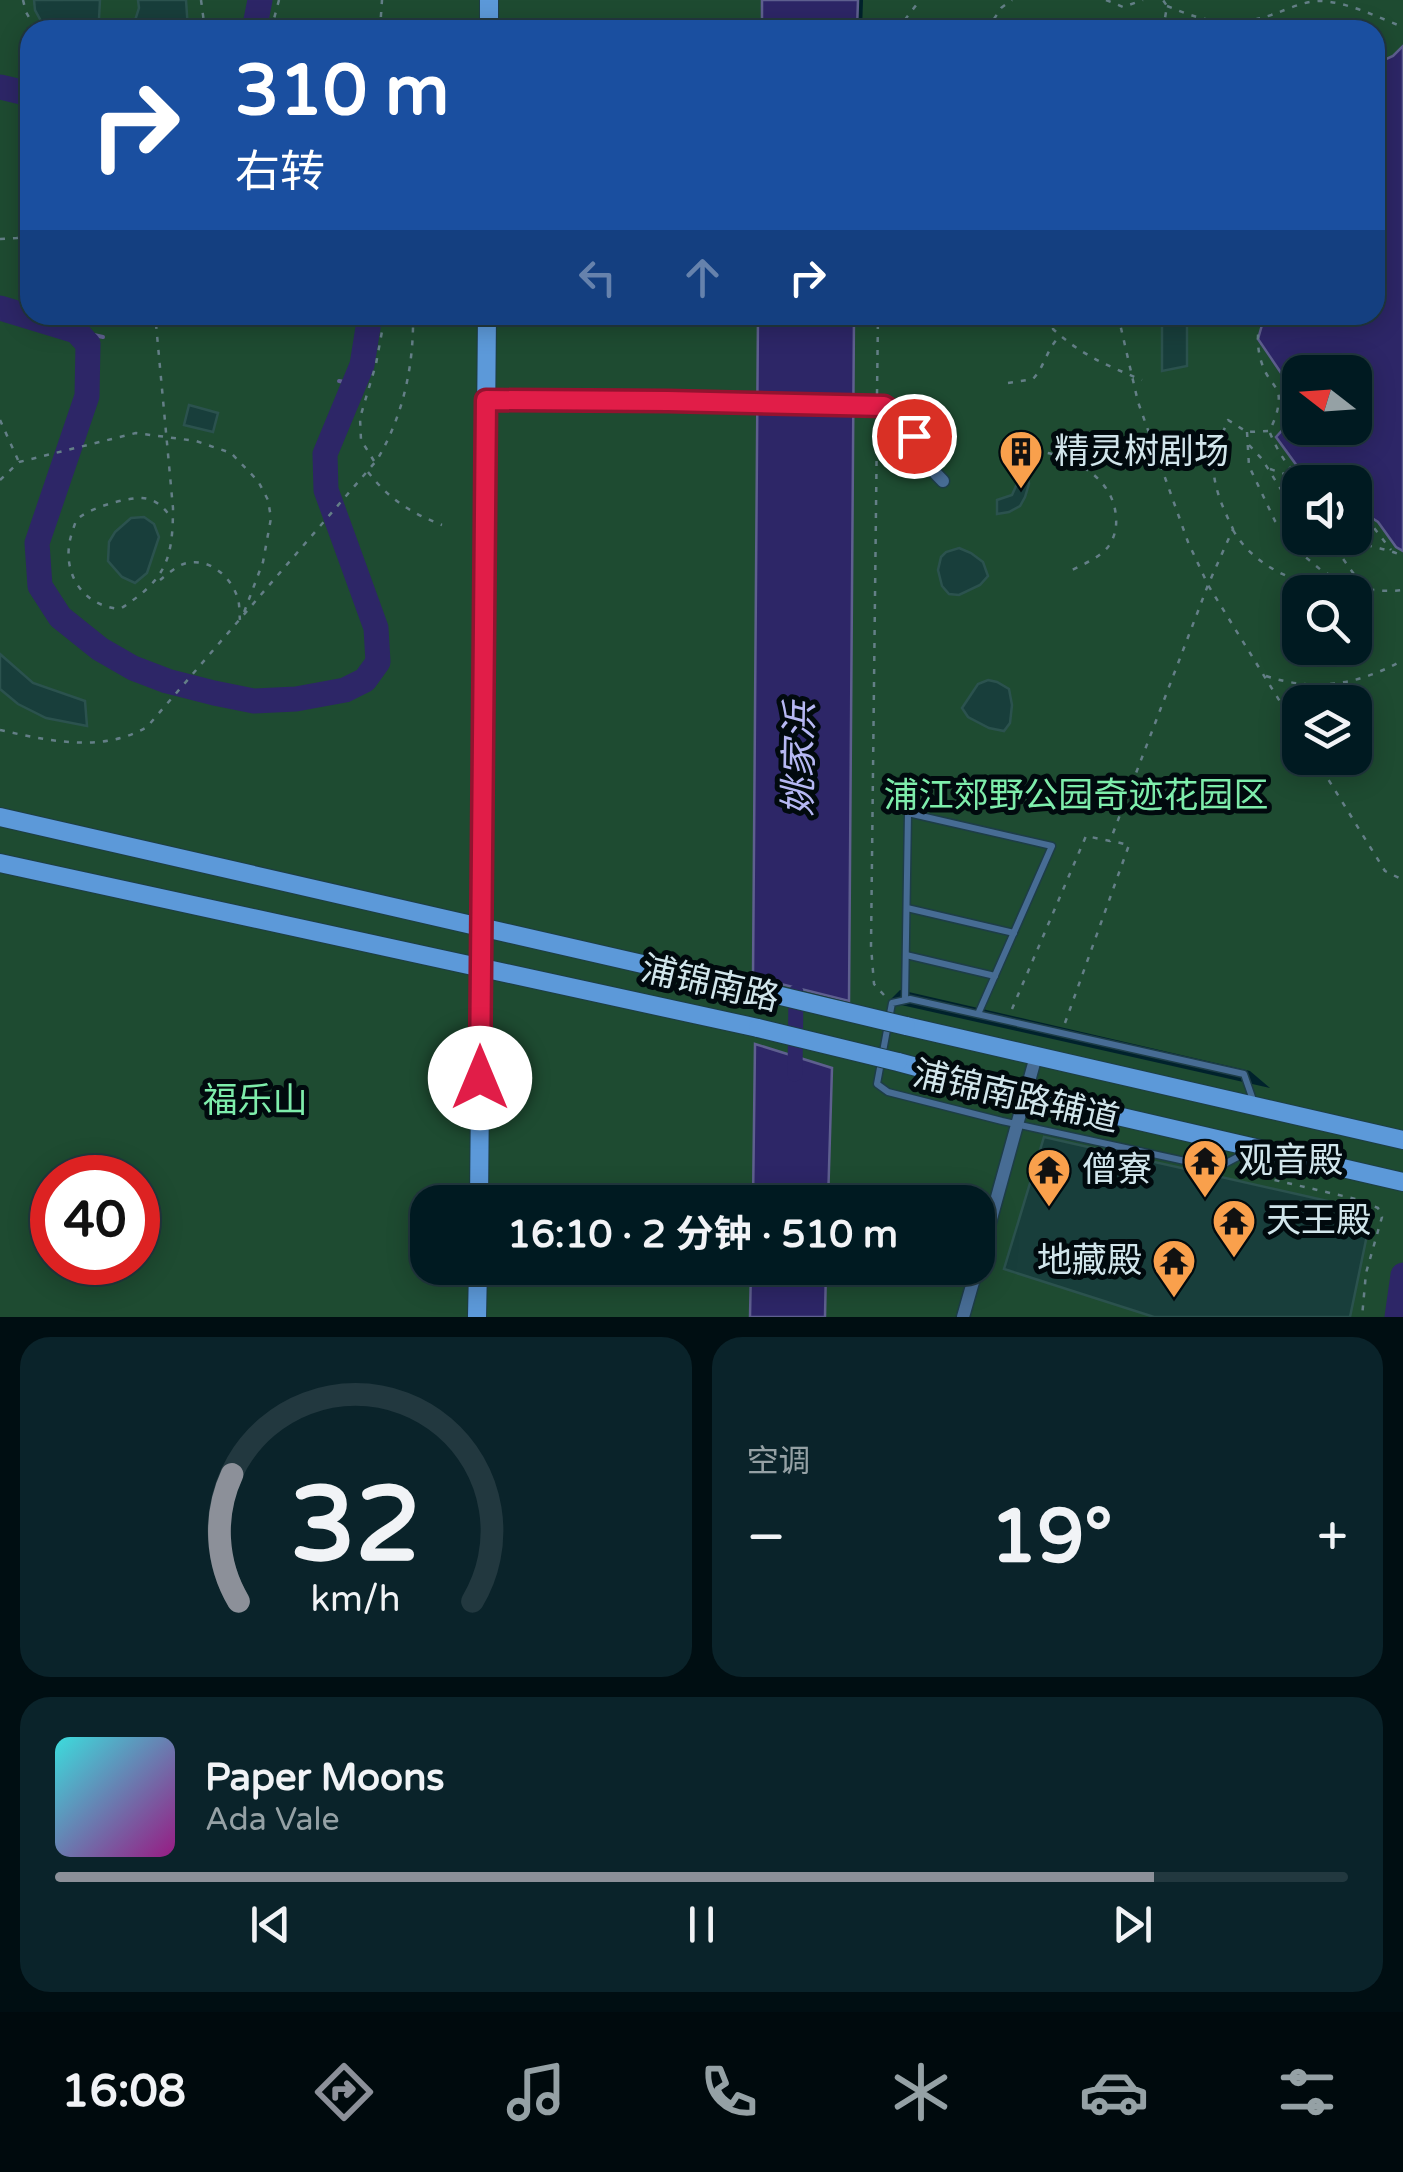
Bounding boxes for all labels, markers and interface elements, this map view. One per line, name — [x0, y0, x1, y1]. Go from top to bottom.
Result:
text: 310 m — [235, 50, 449, 134]
icon: right — [70, 60, 200, 190]
text: 右转 — [235, 146, 325, 200]
icon: left — [570, 250, 625, 305]
icon: ahead — [675, 250, 730, 305]
icon: right — [780, 250, 835, 305]
north arrow — [1282, 355, 1372, 445]
map controls — [1282, 355, 1372, 775]
pin — [872, 394, 957, 479]
icon: arrive — [887, 409, 942, 464]
building icon: 精灵树剧场 — [998, 429, 1044, 490]
place label: 精灵树剧场 — [1054, 431, 1229, 473]
button: sound — [1282, 465, 1372, 555]
button: search — [1282, 575, 1372, 665]
button: layers — [1282, 685, 1372, 775]
water label: 姚家浜 — [776, 699, 824, 816]
park label: 浦江郊野公园奇迹花园区 — [883, 775, 1269, 817]
street label: 浦锦南路 — [637, 948, 783, 1020]
position arrow — [428, 1026, 532, 1130]
street label: 浦锦南路辅道 — [909, 1053, 1123, 1141]
park label: 福乐山 — [202, 1080, 308, 1122]
temple icon: 观音殿 — [1182, 1138, 1228, 1199]
place label: 观音殿 — [1238, 1140, 1343, 1182]
temple icon: 僧寮 — [1026, 1147, 1072, 1208]
place label: 僧寮 — [1082, 1149, 1152, 1191]
speed limit sign: 40 — [30, 1155, 160, 1285]
temple icon: 天王殿 — [1211, 1198, 1257, 1259]
place label: 天王殿 — [1266, 1200, 1371, 1242]
text: 16:10 · 2 分钟 · 510 m — [507, 1212, 898, 1258]
temple icon: 地藏殿 — [1151, 1238, 1197, 1299]
place label: 地藏殿 — [1037, 1240, 1142, 1282]
text: 空调 — [747, 1443, 811, 1481]
text: 32 — [290, 1464, 421, 1589]
text: 19° — [990, 1492, 1113, 1582]
text: − — [747, 1505, 786, 1571]
text: + — [1317, 1505, 1348, 1571]
text: km/h — [311, 1578, 401, 1621]
text: Paper Moons — [205, 1755, 445, 1801]
text: Ada Vale — [205, 1801, 340, 1839]
icon: previous — [243, 1897, 298, 1952]
icon: pause — [674, 1897, 729, 1952]
icon: next — [1105, 1897, 1160, 1952]
icon: directions — [309, 2057, 379, 2127]
icon: music — [501, 2057, 571, 2127]
icon: phone — [694, 2057, 764, 2127]
icon: climate — [886, 2057, 956, 2127]
icon: car — [1079, 2057, 1149, 2127]
icon: filters — [1272, 2057, 1342, 2127]
text: 16:08 — [61, 2065, 186, 2119]

